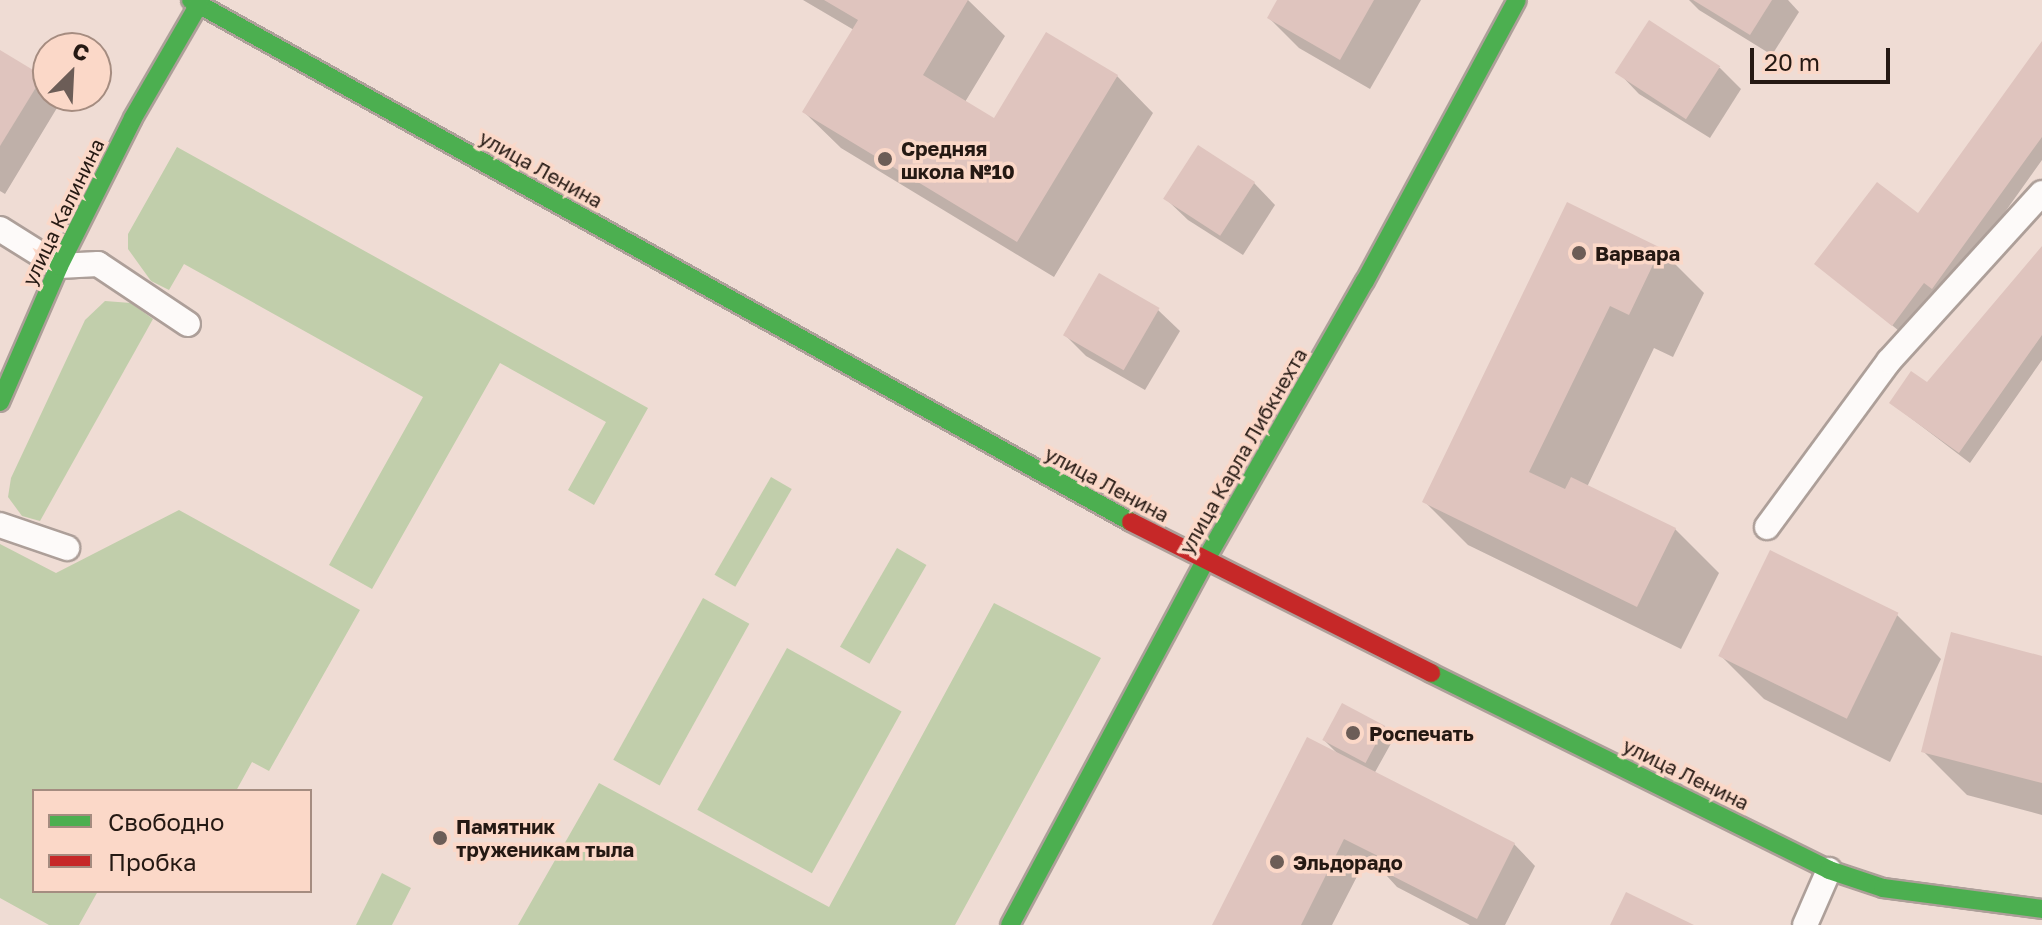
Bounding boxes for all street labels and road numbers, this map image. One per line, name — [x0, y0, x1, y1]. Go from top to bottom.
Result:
street label: улица Ленина — [475, 125, 607, 213]
street label: улица Калинина — [17, 135, 109, 289]
street label: улица Карла Либкнехта — [1174, 344, 1312, 558]
street label: улица Ленина — [1041, 441, 1173, 527]
street label: улица Ленина — [1619, 733, 1753, 815]

